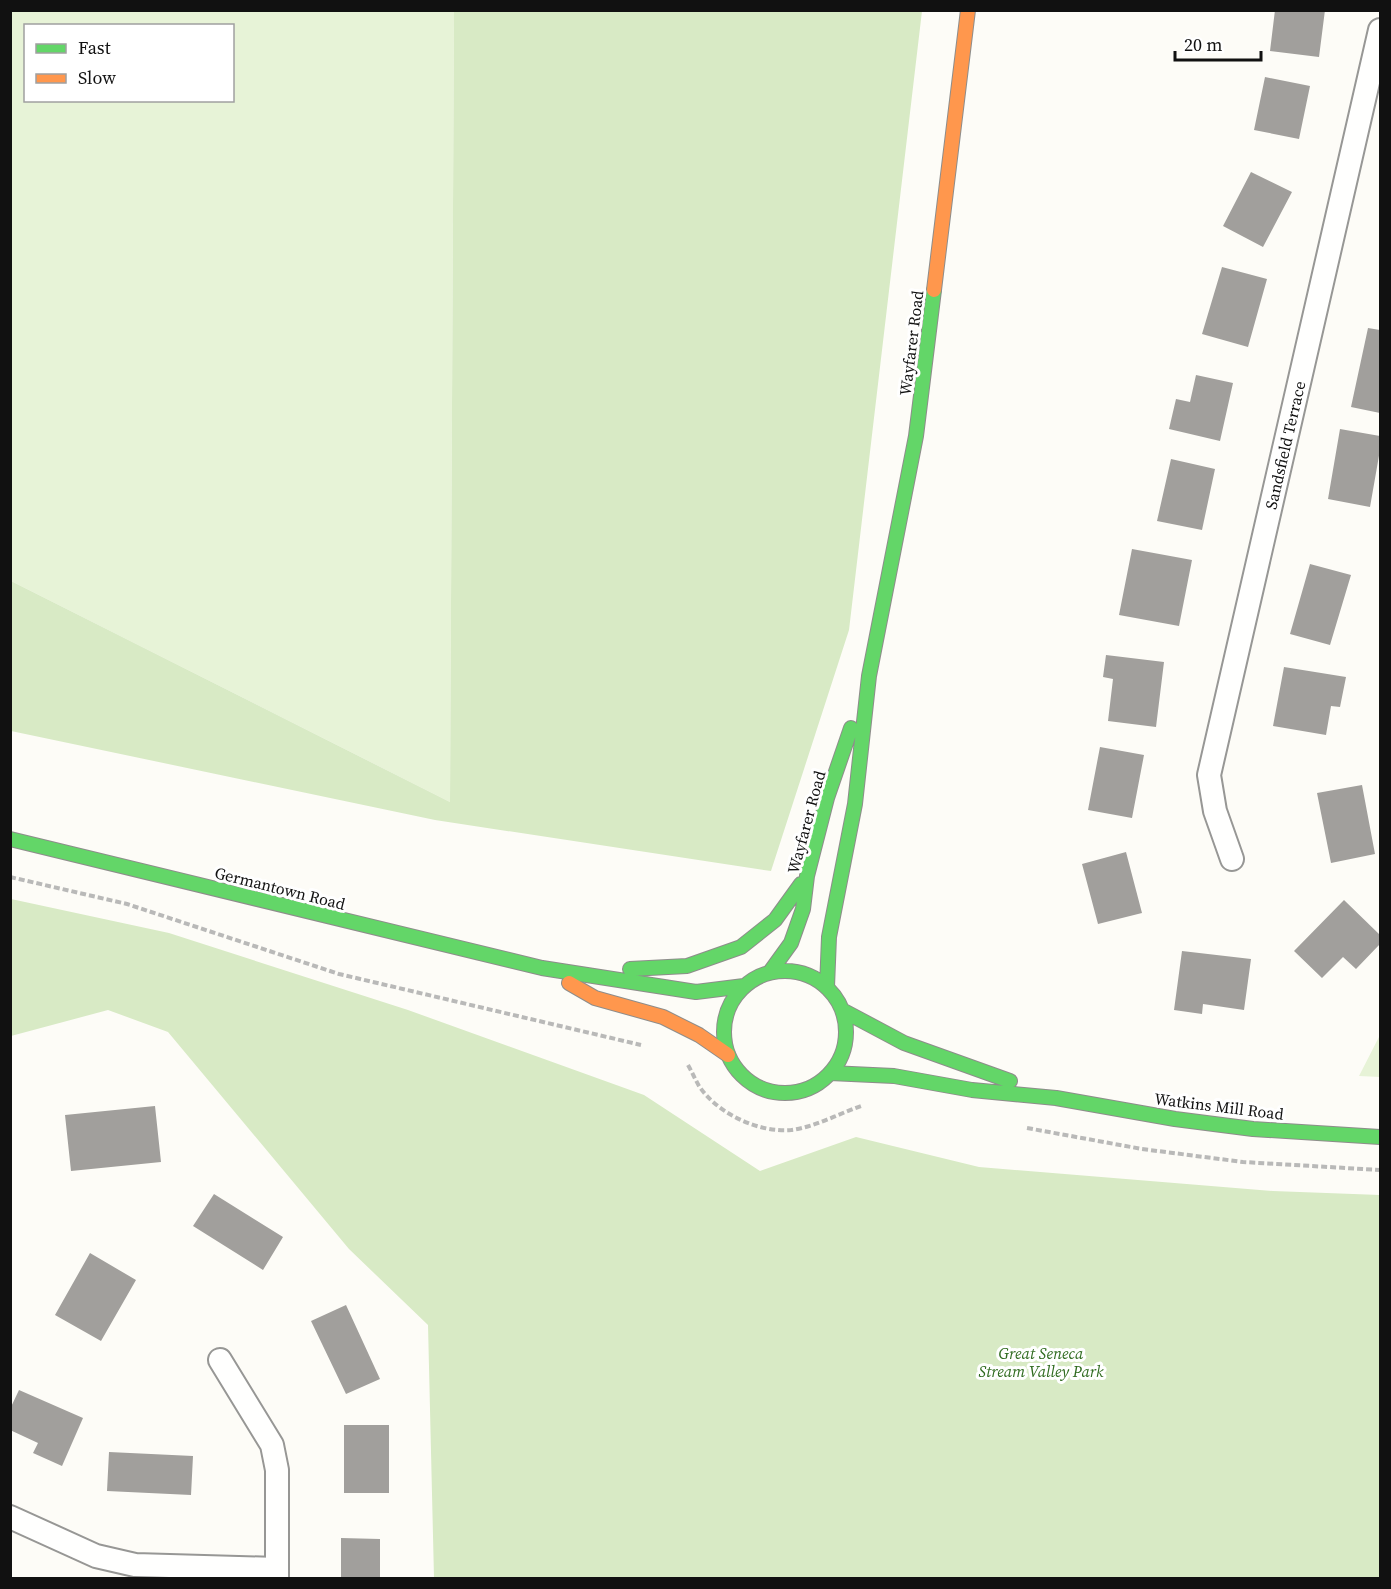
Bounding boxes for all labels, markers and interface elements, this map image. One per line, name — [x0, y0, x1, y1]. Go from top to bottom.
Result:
legend — [24, 24, 234, 102]
scale bar — [1175, 24, 1260, 62]
text: 20 m — [1184, 32, 1222, 57]
text: Fast — [78, 35, 111, 60]
text: Slow — [78, 65, 116, 90]
street label: Wayfarer Road — [894, 289, 928, 397]
street label: Sandsfield Terrace — [1260, 379, 1310, 511]
street label: Wayfarer Road — [782, 768, 830, 876]
street label: Germantown Road — [212, 861, 348, 915]
street label: Watkins Mill Road — [1153, 1087, 1285, 1125]
park label: Great Seneca Stream Valley Park — [979, 1342, 1104, 1382]

